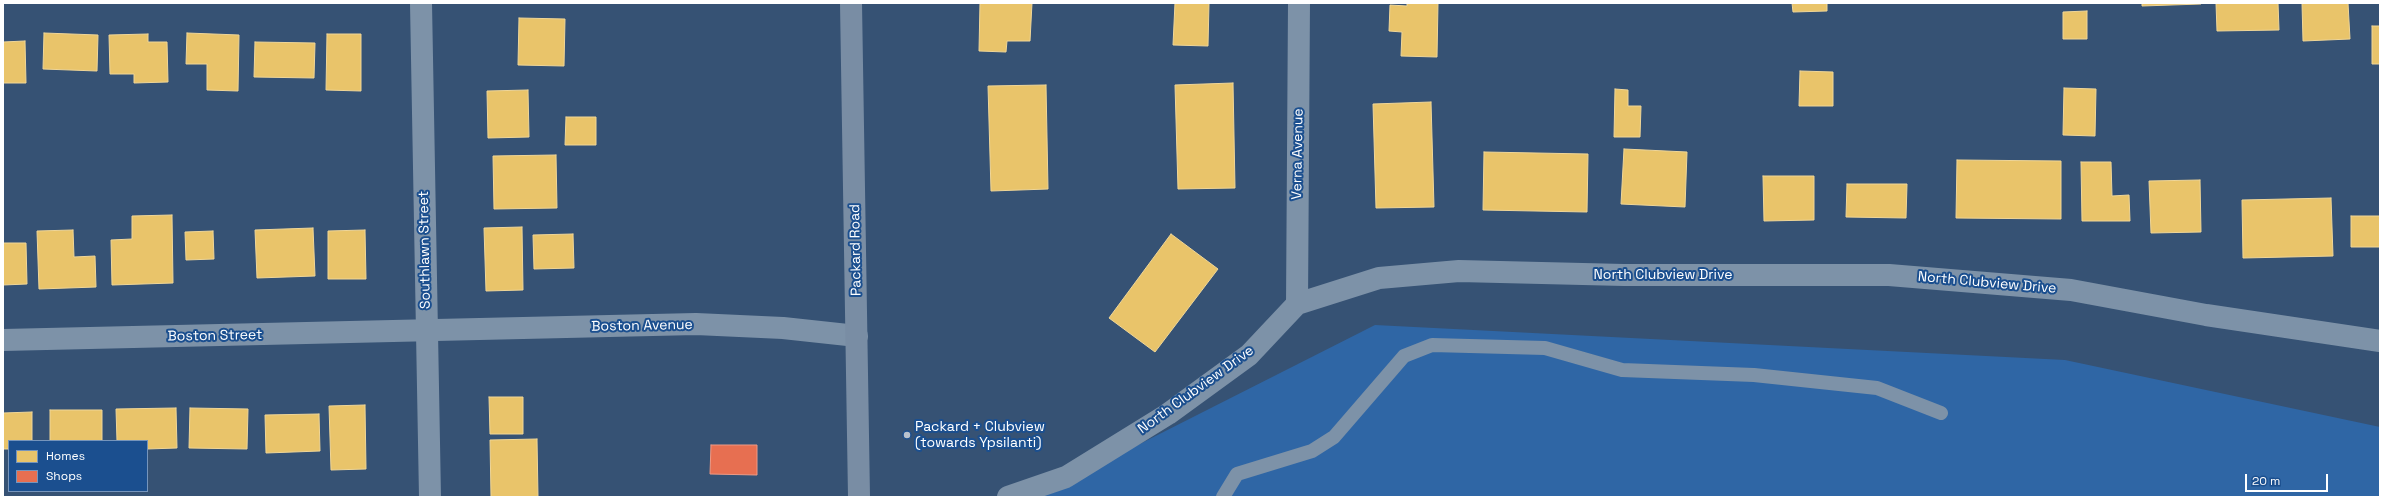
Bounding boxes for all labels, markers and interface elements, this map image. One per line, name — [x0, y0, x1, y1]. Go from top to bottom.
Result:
street label: Verna Avenue — [1289, 108, 1307, 200]
street label: Southlawn Street — [416, 191, 434, 309]
street label: Packard Road — [847, 204, 865, 296]
street label: North Clubview Drive — [1593, 267, 1733, 283]
street label: North Clubview Drive — [1917, 269, 2057, 297]
street label: Boston Avenue — [591, 317, 693, 335]
street label: Boston Street — [167, 327, 263, 345]
street label: North Clubview Drive — [1135, 342, 1257, 438]
place label: Packard + Clubview (towards Ypsilanti) — [915, 419, 1045, 452]
marker: Packard + Clubview (towards Ypsilanti) — [902, 430, 912, 440]
legend — [8, 440, 148, 492]
text: Homes — [46, 448, 85, 464]
scale bar — [2247, 466, 2330, 492]
text: Shops — [46, 468, 82, 484]
text: 20 m — [2252, 473, 2280, 489]

